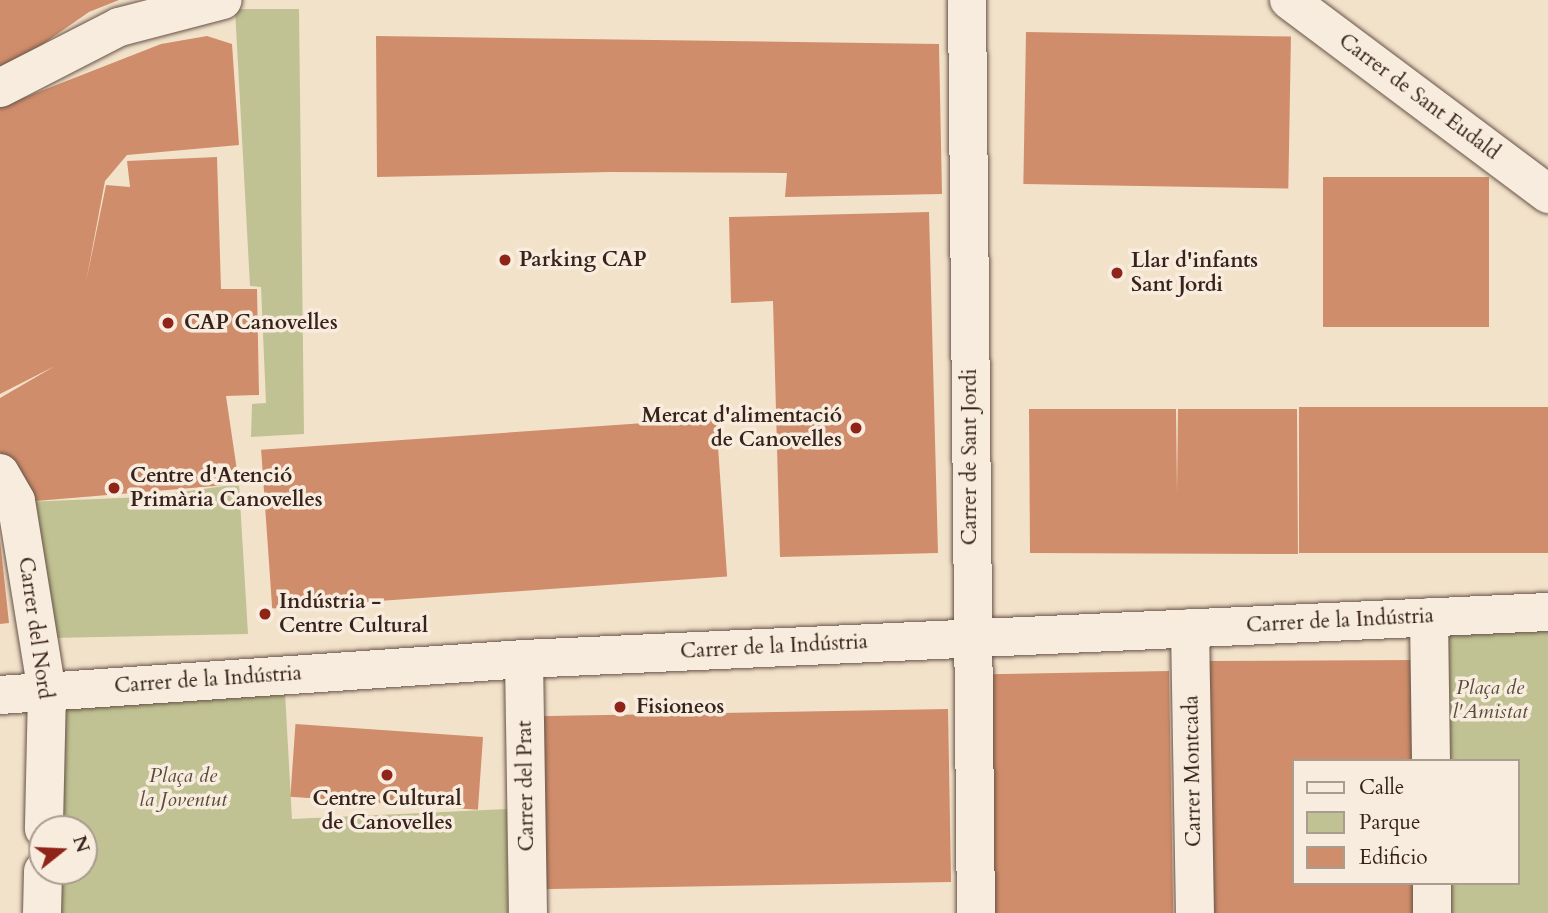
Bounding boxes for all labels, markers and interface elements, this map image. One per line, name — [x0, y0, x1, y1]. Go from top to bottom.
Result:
street label: Carrer de Sant Eudald — [1334, 28, 1504, 166]
place label: Parking CAP — [519, 247, 647, 273]
place label: Llar d'infants Sant Jordi — [1131, 248, 1258, 298]
marker: Parking CAP — [497, 252, 513, 268]
marker: Llar d'infants Sant Jordi — [1109, 265, 1125, 281]
place label: CAP Canovelles — [184, 310, 338, 336]
marker: CAP Canovelles — [158, 313, 178, 333]
street label: Carrer de Sant Jordi — [957, 369, 983, 545]
place label: Mercat d'alimentació de Canovelles — [642, 403, 842, 453]
marker: Mercat d'alimentació de Canovelles — [848, 420, 864, 436]
place label: Centre d'Atenció Primària Canovelles — [130, 463, 323, 513]
marker: Centre d'Atenció Primària Canovelles — [104, 478, 124, 498]
street label: Carrer del Nord — [13, 555, 57, 701]
place label: Indústria - Centre Cultural — [279, 589, 428, 639]
street label: Carrer de la Indústria — [1246, 604, 1434, 638]
marker: Indústria - Centre Cultural — [257, 606, 273, 622]
street label: Carrer de la Indústria — [680, 630, 868, 664]
street label: Carrer de la Indústria — [113, 661, 303, 699]
park label: Plaça de l'Amistat — [1452, 675, 1528, 725]
place label: Fisioneos — [636, 694, 724, 720]
street label: Carrer Montcada — [1179, 695, 1207, 847]
marker: Fisioneos — [610, 697, 630, 717]
street label: Carrer del Prat — [512, 720, 540, 852]
legend — [1292, 759, 1520, 885]
park label: Plaça de la Joventut — [139, 763, 227, 813]
marker: Centre Cultural de Canovelles — [379, 767, 395, 783]
text: Calle — [1359, 773, 1404, 802]
place label: Centre Cultural de Canovelles — [312, 786, 462, 836]
text: Parque — [1359, 808, 1420, 837]
north arrow — [28, 815, 98, 885]
text: N — [66, 832, 96, 856]
text: Edificio — [1359, 843, 1428, 872]

